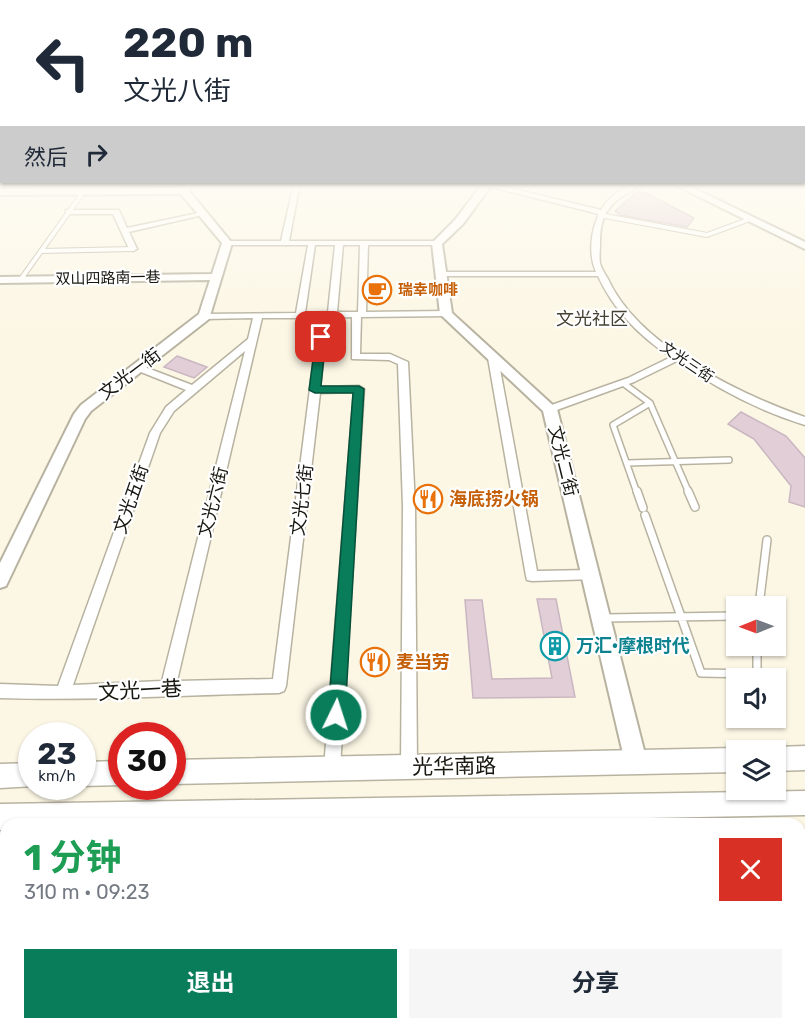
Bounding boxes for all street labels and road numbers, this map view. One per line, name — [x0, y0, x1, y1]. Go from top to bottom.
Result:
street label: 双山四路南一巷 — [55, 268, 161, 288]
street label: 文光三街 — [657, 338, 717, 386]
street label: 文光一街 — [95, 344, 165, 404]
street label: 文光二街 — [544, 423, 582, 499]
street label: 文光五街 — [109, 461, 153, 537]
street label: 文光七街 — [287, 463, 317, 537]
street label: 文光六街 — [194, 464, 232, 540]
street label: 文光一巷 — [97, 675, 183, 705]
street label: 光华南路 — [412, 753, 496, 779]

